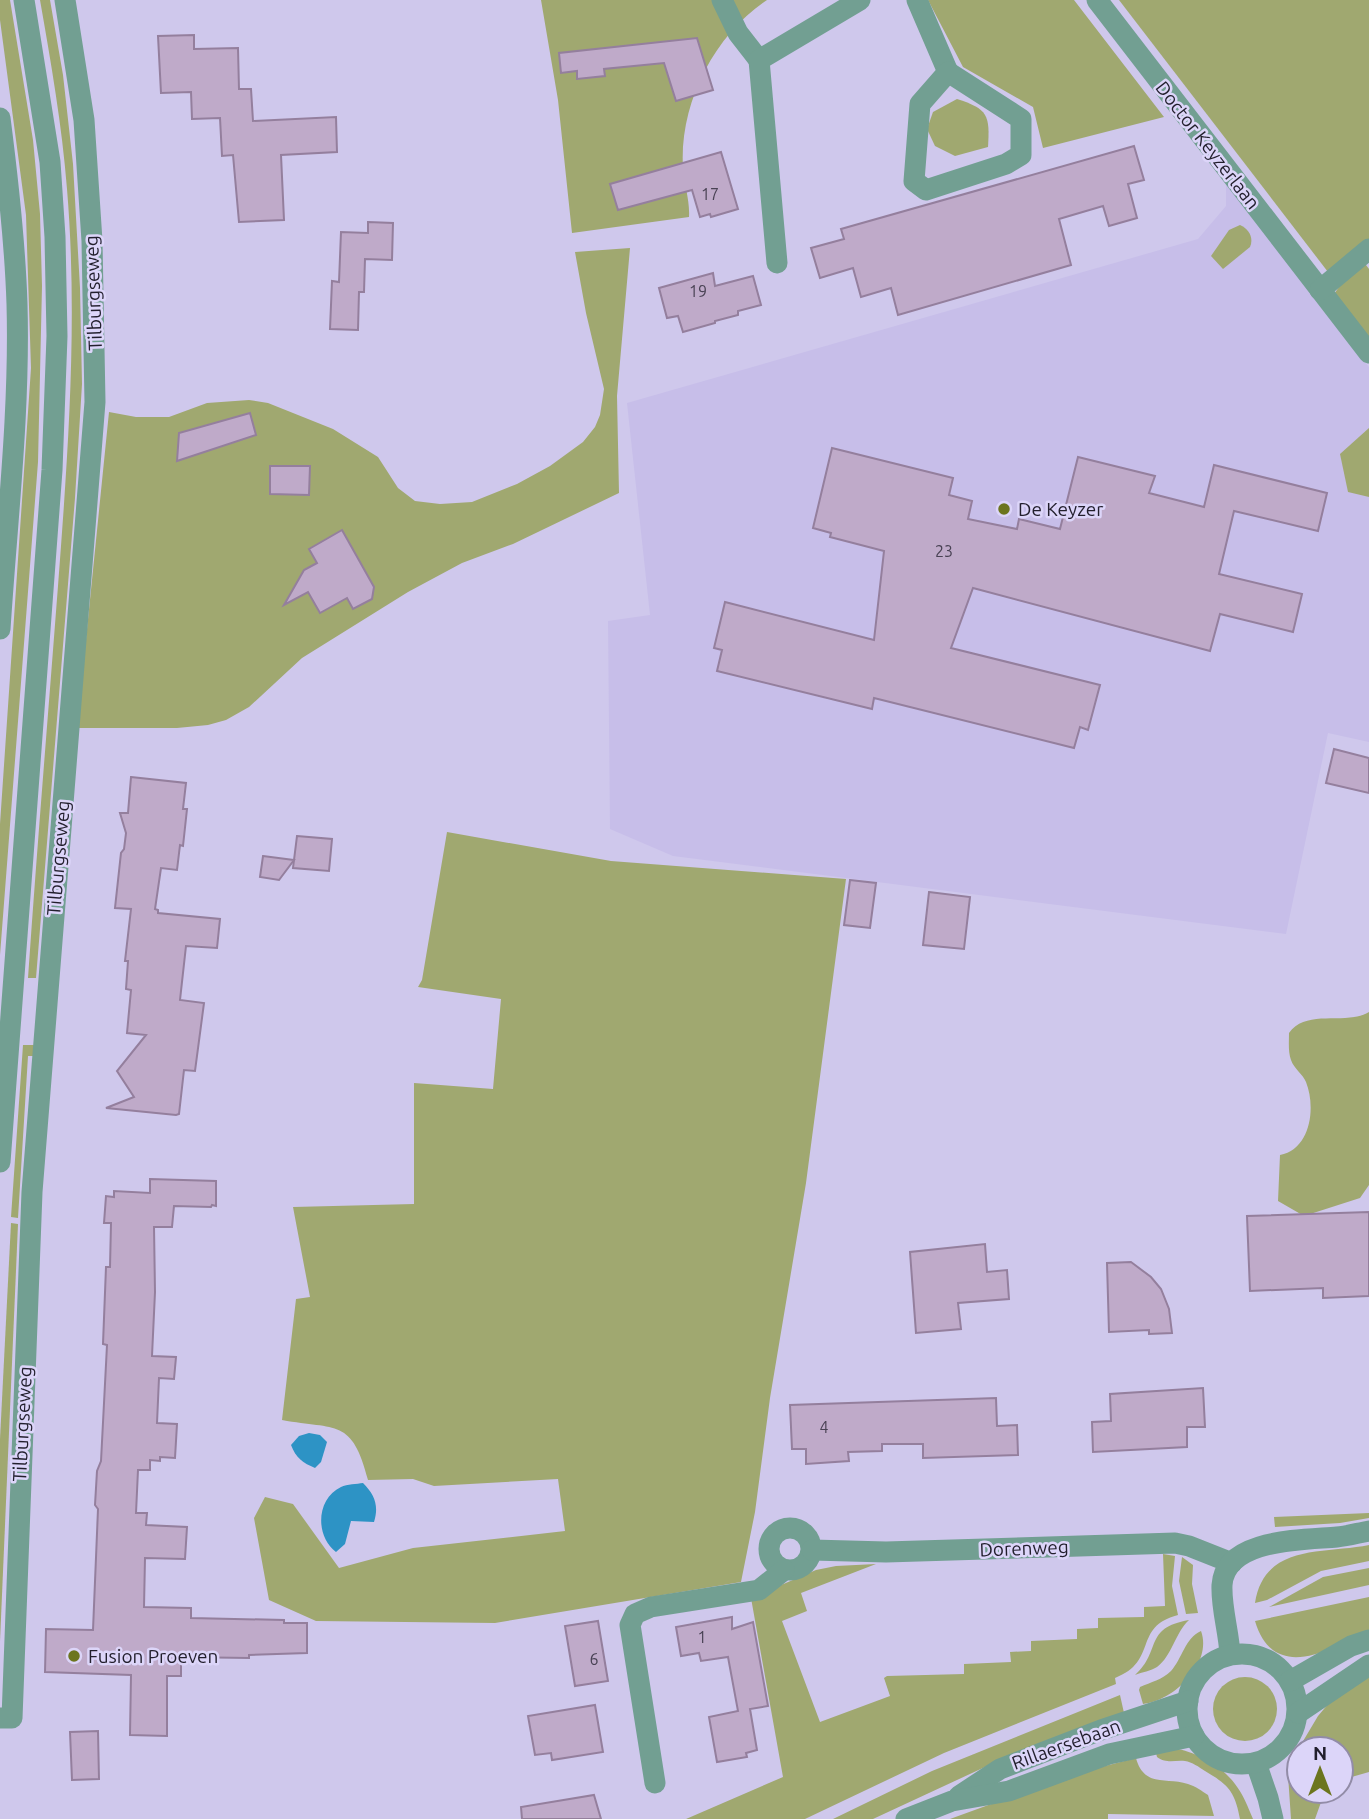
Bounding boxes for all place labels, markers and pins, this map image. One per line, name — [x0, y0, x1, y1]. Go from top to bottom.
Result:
place label: De Keyzer — [1018, 498, 1104, 520]
marker: De Keyzer — [996, 501, 1012, 517]
place label: Fusion Proeven — [88, 1645, 218, 1667]
marker: Fusion Proeven — [66, 1648, 82, 1664]

